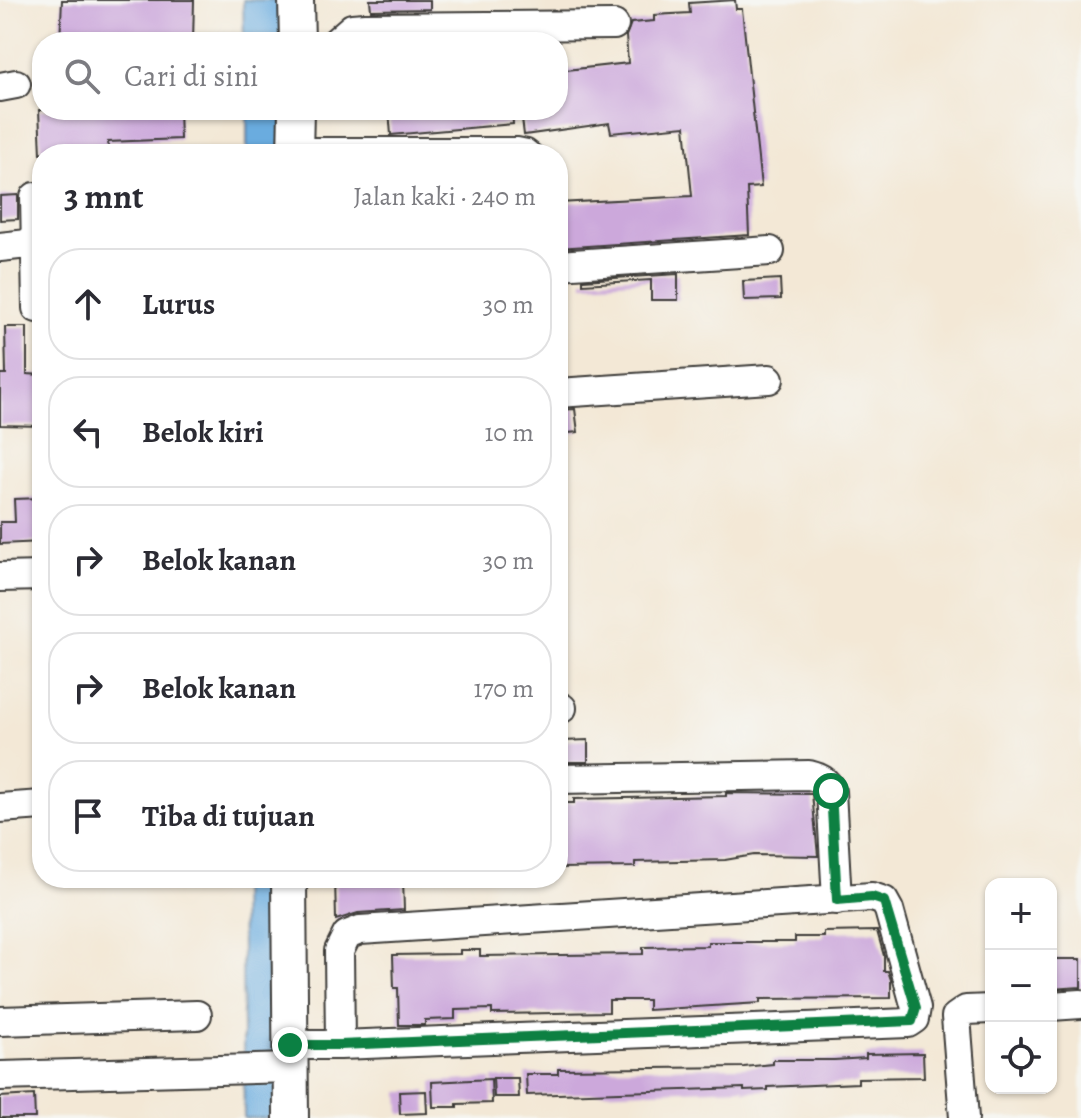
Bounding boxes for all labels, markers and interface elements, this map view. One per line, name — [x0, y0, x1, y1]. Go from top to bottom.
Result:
search box — [32, 32, 568, 120]
icon: search — [60, 54, 104, 98]
text: Cari di sini — [124, 56, 259, 96]
text: 3 mnt — [64, 173, 143, 220]
text: Jalan kaki · 240 m — [353, 179, 536, 214]
icon: ahead — [66, 282, 110, 326]
text: Lurus — [142, 284, 215, 324]
text: 30 m — [483, 287, 534, 322]
icon: left — [66, 410, 110, 454]
text: Belok kiri — [142, 412, 264, 452]
text: 10 m — [484, 415, 534, 450]
icon: right — [66, 538, 110, 582]
text: Belok kanan — [142, 540, 296, 580]
text: 30 m — [483, 543, 534, 578]
icon: right — [66, 666, 110, 710]
text: Belok kanan — [142, 668, 296, 708]
text: 170 m — [474, 671, 534, 706]
route start — [813, 773, 849, 809]
icon: arrive — [66, 794, 110, 838]
text: Tiba di tujuan — [142, 796, 315, 836]
map controls — [985, 878, 1057, 1094]
button: + — [985, 878, 1057, 950]
button: − — [985, 950, 1057, 1022]
button: locate — [985, 1022, 1057, 1094]
route end — [272, 1027, 308, 1063]

